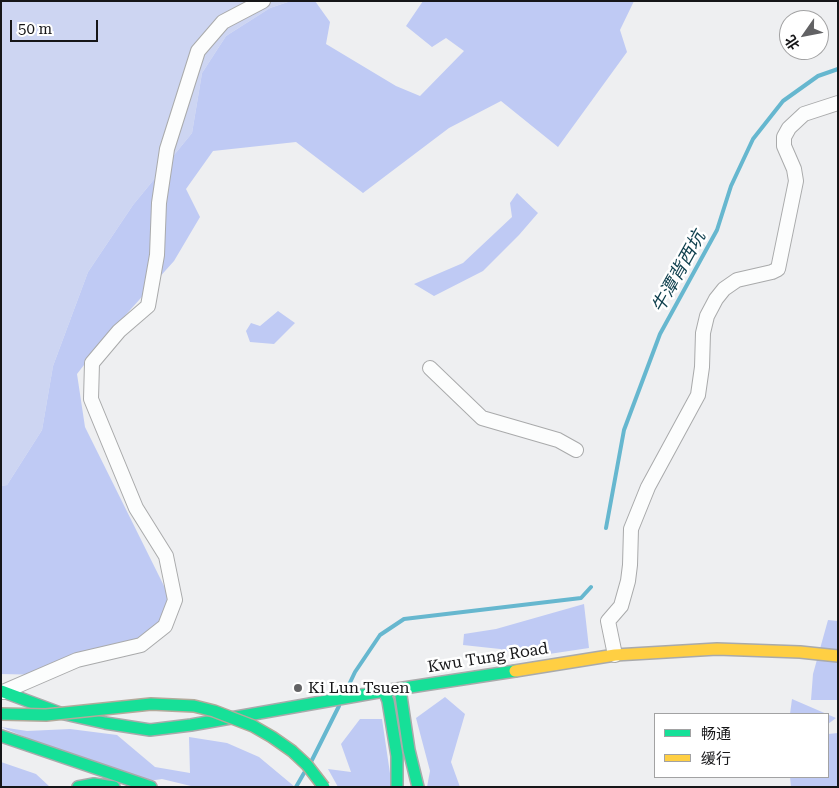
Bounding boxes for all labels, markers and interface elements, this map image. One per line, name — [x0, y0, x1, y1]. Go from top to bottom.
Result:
scale bar — [12, 10, 100, 42]
north arrow — [779, 10, 829, 60]
text: 50 m — [18, 20, 52, 38]
text: 北 — [782, 32, 803, 53]
water label: 牛潭背西坑 — [648, 227, 710, 317]
street label: Kwu Tung Road — [426, 639, 550, 677]
place label: Ki Lun Tsuen — [308, 678, 410, 698]
marker: Ki Lun Tsuen — [292, 682, 304, 694]
legend — [654, 713, 829, 778]
text: 畅通 — [701, 725, 731, 743]
text: 缓行 — [701, 750, 731, 768]

